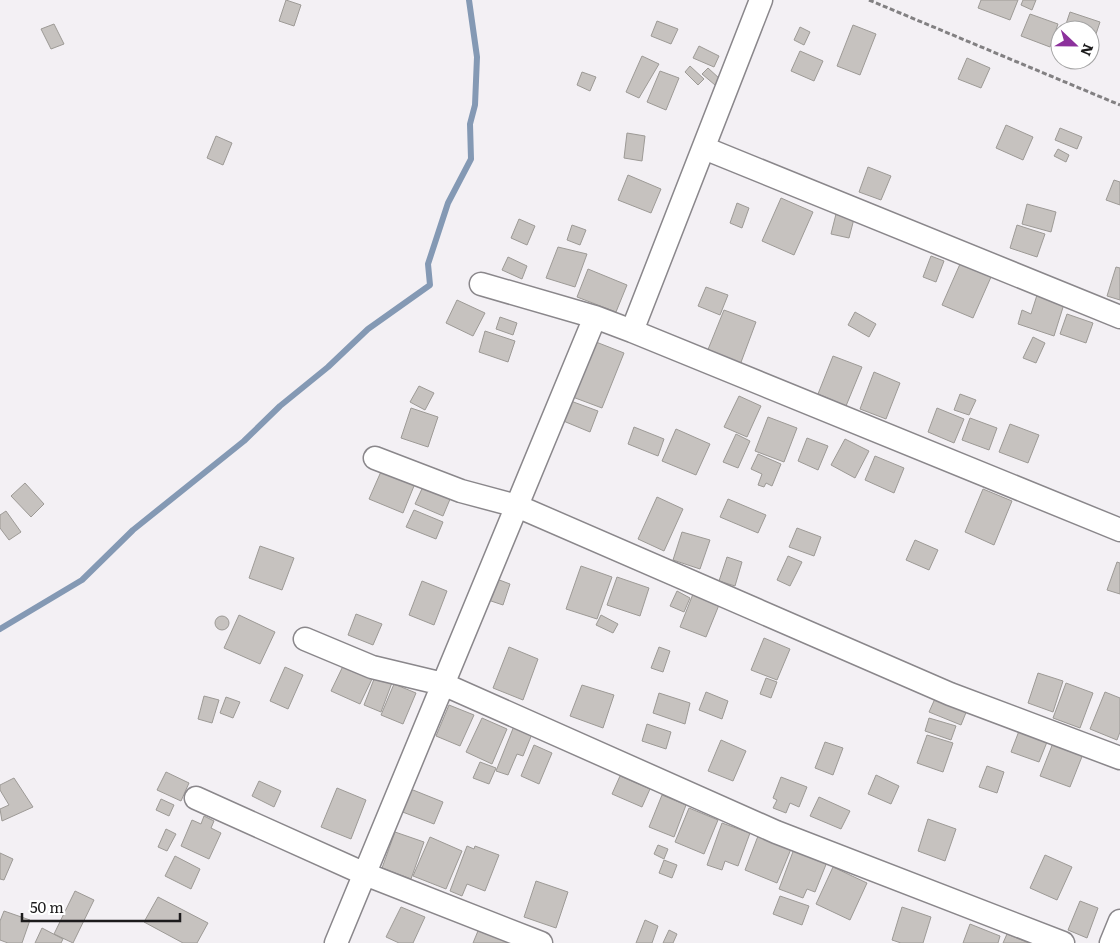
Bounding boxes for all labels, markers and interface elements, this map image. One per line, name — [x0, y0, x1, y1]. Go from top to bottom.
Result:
north arrow — [1050, 20, 1100, 70]
text: N — [1076, 41, 1099, 60]
scale bar — [22, 890, 180, 922]
text: 50 m — [30, 895, 64, 918]

